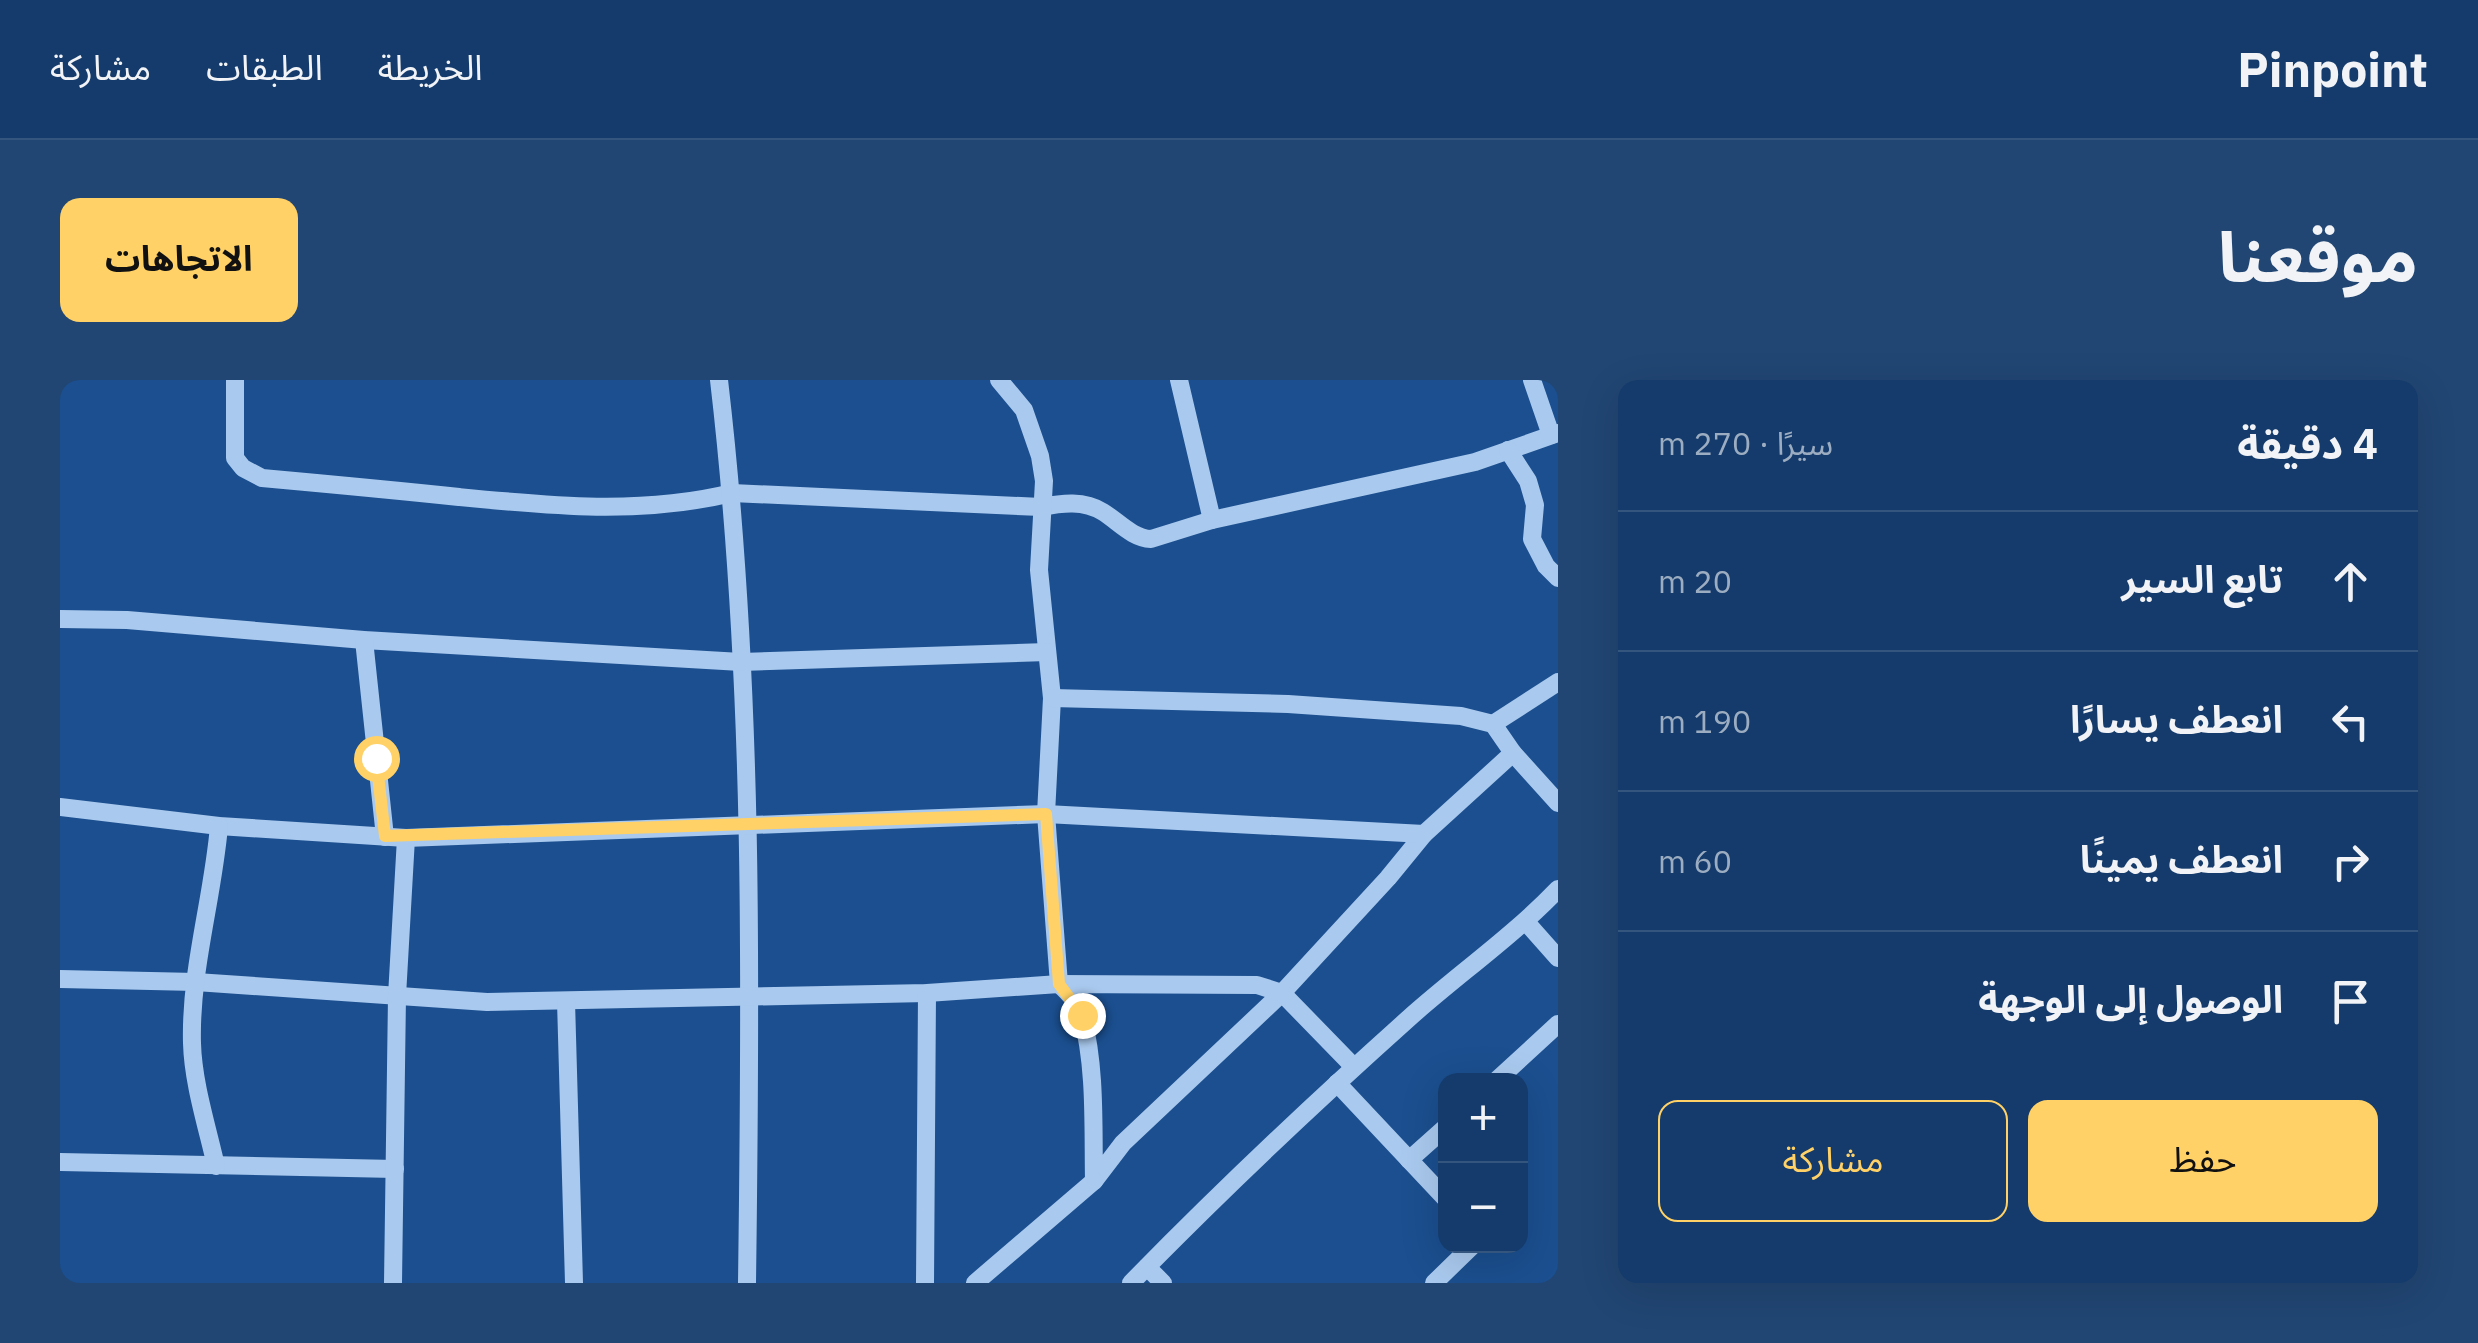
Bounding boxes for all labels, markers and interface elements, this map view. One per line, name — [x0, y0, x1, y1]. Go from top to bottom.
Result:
text: Pinpoint — [2237, 38, 2428, 100]
text: مشاركة — [50, 44, 151, 90]
text: الطبقات — [206, 44, 323, 90]
text: الخريطة — [378, 44, 483, 90]
button: الاتجاهات — [60, 198, 298, 322]
text: موقعنا — [2217, 210, 2418, 301]
text: 4 دقيقة — [2237, 416, 2378, 471]
text: سيرًا · 270 m — [1658, 422, 1833, 464]
text: تابع السير — [2122, 554, 2283, 603]
icon: ahead — [2323, 554, 2378, 609]
text: 20 m — [1658, 560, 1732, 602]
text: انعطف يسارًا — [2070, 694, 2283, 743]
icon: left — [2323, 694, 2378, 749]
text: 190 m — [1658, 700, 1751, 742]
route start — [354, 736, 400, 782]
text: انعطف يمينًا — [2080, 834, 2283, 883]
icon: right — [2323, 834, 2378, 889]
text: 60 m — [1658, 840, 1732, 882]
text: الوصول إلى الوجهة — [1978, 974, 2283, 1023]
icon: arrive — [2323, 974, 2378, 1029]
route end — [1060, 993, 1106, 1039]
map controls — [1438, 1073, 1528, 1253]
button: + — [1438, 1073, 1528, 1163]
button: مشاركة — [1658, 1100, 2008, 1222]
button: حفظ — [2028, 1100, 2378, 1222]
button: − — [1438, 1163, 1528, 1253]

